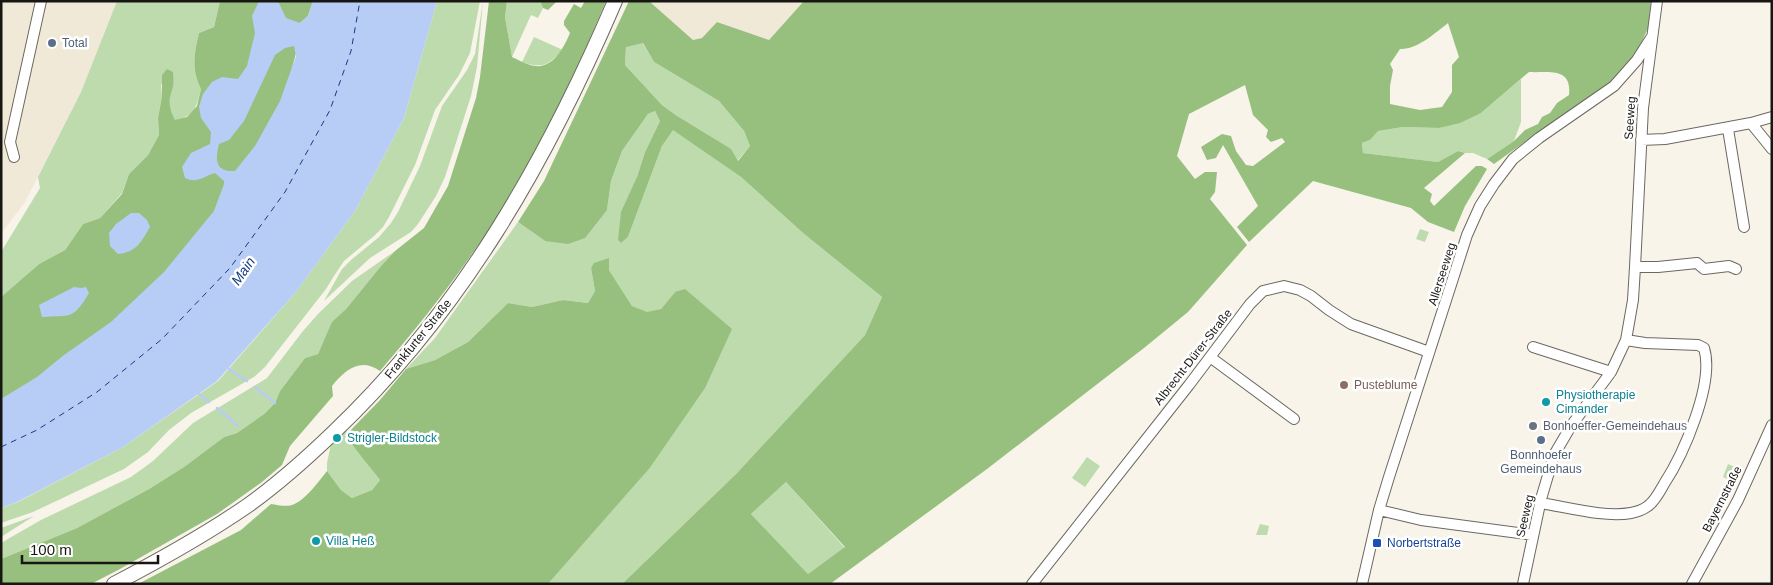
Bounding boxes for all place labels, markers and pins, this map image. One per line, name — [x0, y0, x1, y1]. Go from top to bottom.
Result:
place label: Total — [62, 36, 87, 50]
marker: Total — [46, 37, 58, 49]
place label: Pusteblume — [1354, 378, 1418, 392]
marker: Pusteblume — [1338, 379, 1350, 391]
place label: Physiotherapie Cimander — [1556, 388, 1636, 416]
marker: Physiotherapie Cimander — [1540, 396, 1552, 408]
place label: Bonhoeffer-Gemeindehaus — [1543, 419, 1687, 433]
marker: Bonhoeffer-Gemeindehaus — [1527, 420, 1539, 432]
place label: Strigler-Bildstock — [347, 431, 438, 445]
marker: Strigler-Bildstock — [331, 432, 343, 444]
marker: Bonnhoefer Gemeindehaus — [1535, 434, 1547, 446]
place label: Bonnhoefer Gemeindehaus — [1500, 448, 1582, 476]
place label: Villa Heß — [326, 534, 374, 548]
marker: Villa Heß — [310, 535, 322, 547]
place label: Norbertstraße — [1387, 536, 1461, 550]
marker: Norbertstraße — [1371, 537, 1383, 549]

